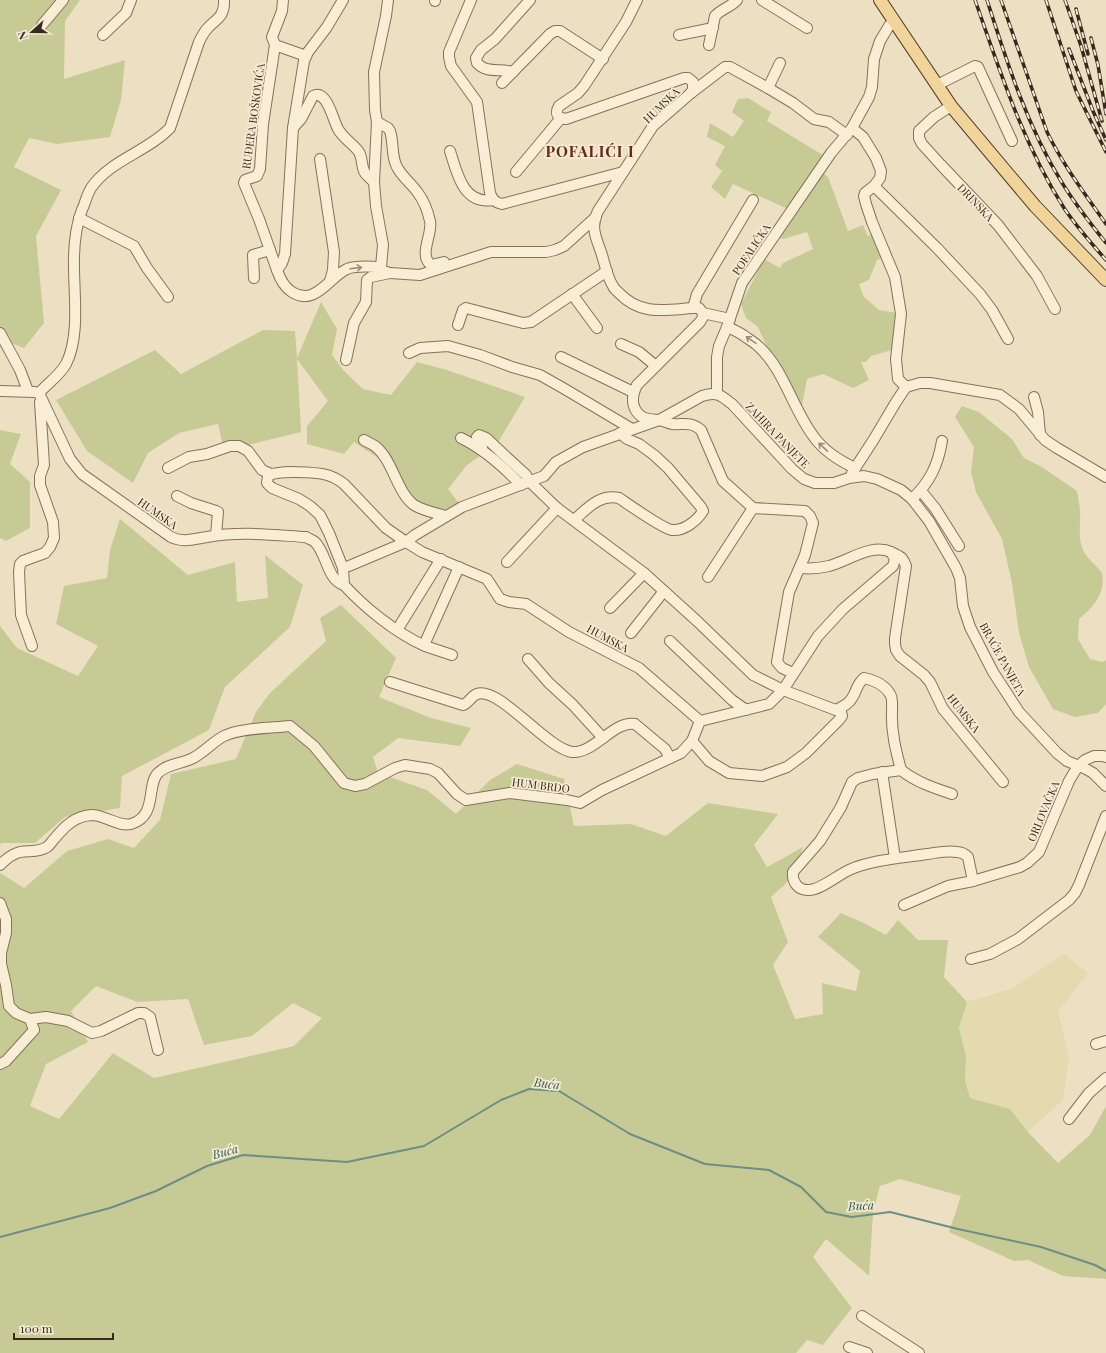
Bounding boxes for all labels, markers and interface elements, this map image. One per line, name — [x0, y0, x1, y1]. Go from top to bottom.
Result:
north arrow — [12, 12, 52, 52]
text: N — [14, 29, 31, 42]
street label: RUĐERA BOŠKOVIĆA — [238, 62, 268, 170]
street label: HUMSKA — [639, 84, 683, 126]
district label: POFALIĆI I — [545, 141, 635, 161]
street label: DRINSKA — [954, 180, 998, 224]
street label: POFALIĆKA — [728, 220, 774, 278]
one-way arrow — [349, 264, 362, 272]
one-way arrow — [745, 336, 756, 344]
street label: ZAHIRA PANJETE — [743, 399, 814, 471]
one-way arrow — [818, 442, 828, 452]
street label: HUMSKA — [135, 494, 181, 532]
street label: BRAĆE PANJETA — [977, 620, 1029, 698]
street label: HUMSKA — [584, 621, 632, 655]
street label: HUMSKA — [944, 690, 984, 736]
street label: HUM BRDO — [511, 774, 571, 796]
street label: ORLOVAČKA — [1024, 778, 1063, 844]
water label: Buća — [532, 1073, 561, 1093]
water label: Buća — [209, 1140, 240, 1162]
water label: Buća — [847, 1196, 874, 1214]
scale bar — [14, 1315, 113, 1341]
text: 100 m — [20, 1320, 53, 1336]

